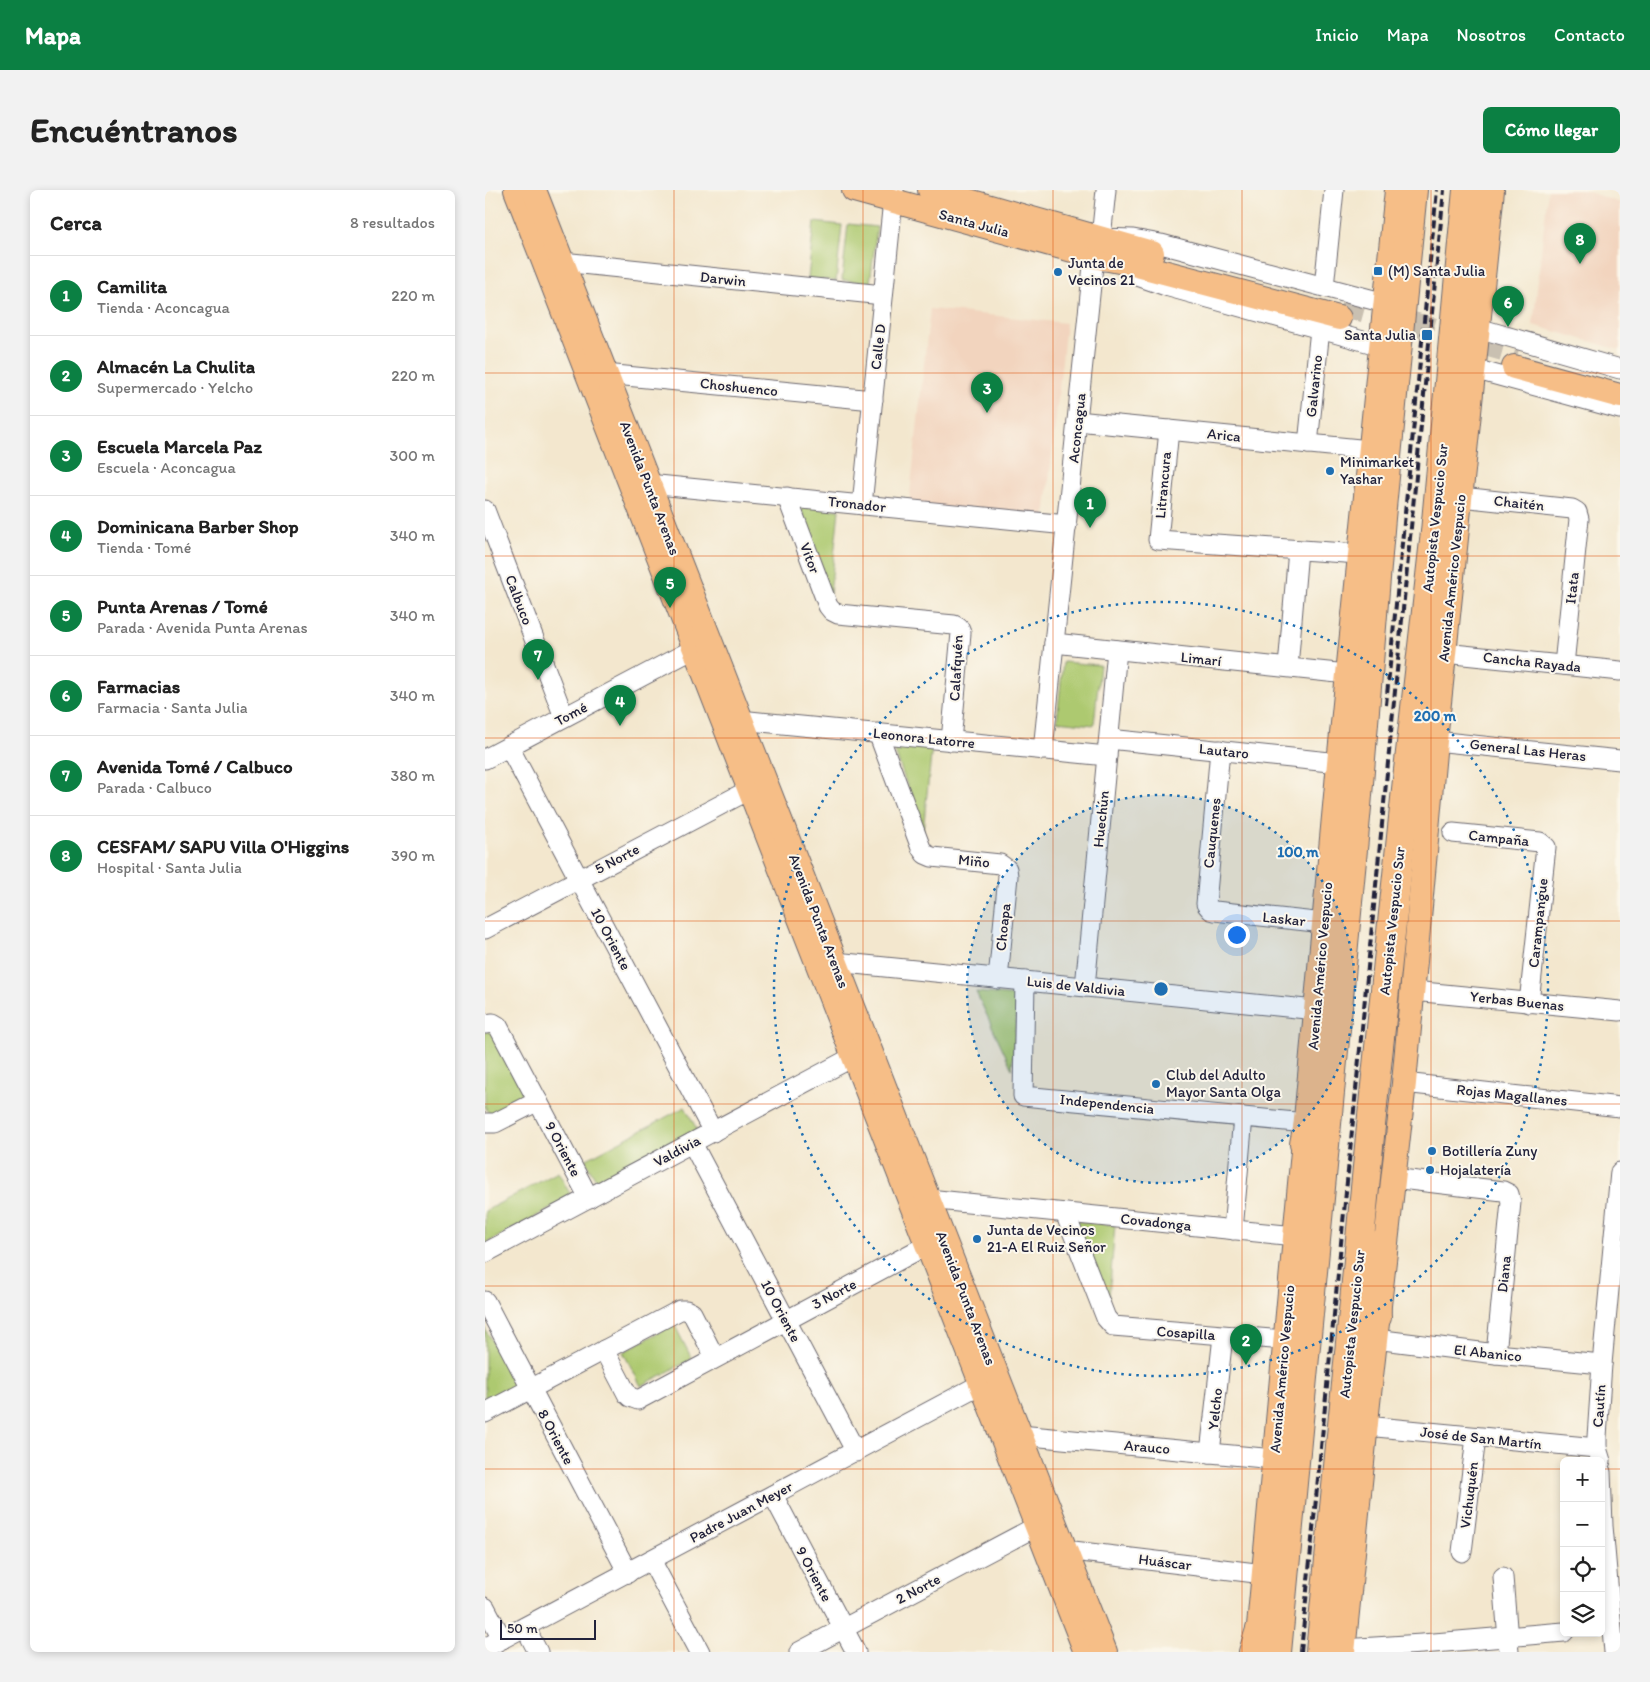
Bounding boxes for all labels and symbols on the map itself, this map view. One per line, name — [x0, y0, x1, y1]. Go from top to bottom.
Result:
street label: Santa Julia — [937, 205, 1012, 241]
pin: 8 — [1564, 223, 1596, 264]
place label: Junta de Vecinos 21 — [1068, 254, 1135, 289]
place label: (M) Santa Julia — [1388, 262, 1486, 280]
marker: (M) Santa Julia — [1372, 265, 1384, 277]
marker: Junta de Vecinos 21 — [1052, 266, 1064, 278]
street label: Darwin — [699, 268, 747, 290]
pin: 6 — [1492, 286, 1524, 327]
street label: Calle D — [867, 323, 889, 371]
place label: Santa Julia — [1344, 326, 1417, 344]
marker: Santa Julia — [1420, 328, 1434, 342]
street label: Galvarino — [1302, 354, 1326, 418]
pin: 3 — [971, 372, 1003, 413]
street label: Choshuenco — [699, 374, 779, 400]
street label: Aconcagua — [1064, 392, 1090, 464]
street label: Avenida Punta Arenas — [616, 418, 684, 558]
street label: Arica — [1206, 424, 1242, 446]
street label: Autopista Vespucio Sur — [1418, 443, 1452, 593]
street label: Litrancura — [1151, 450, 1175, 519]
place label: Minimarket Yashar — [1340, 453, 1415, 488]
marker: Minimarket Yashar — [1324, 465, 1336, 477]
pin: 1 — [1074, 487, 1106, 528]
street label: Chaitén — [1493, 491, 1546, 515]
street label: Tronador — [827, 492, 887, 516]
street label: Avenida Américo Vespucio — [1434, 493, 1470, 663]
street label: Vitor — [796, 540, 824, 576]
pin: 5 — [654, 567, 686, 608]
street label: Itata — [1561, 571, 1583, 605]
street label: Calbuco — [501, 572, 537, 628]
street label: Calafquén — [945, 634, 967, 702]
pin: 7 — [522, 639, 554, 680]
street label: Limarí — [1180, 648, 1222, 670]
street label: Cancha Rayada — [1482, 648, 1583, 676]
pin: 4 — [604, 685, 636, 726]
street label: Tomé — [552, 698, 590, 730]
text: 200 m — [1414, 707, 1457, 725]
street label: Leonora Latorre — [872, 724, 976, 752]
street label: General Las Heras — [1469, 735, 1588, 765]
street label: Lautaro — [1198, 739, 1250, 763]
street label: Huechún — [1089, 789, 1113, 848]
street label: Cauquenes — [1199, 797, 1225, 869]
street label: Campaña — [1468, 826, 1531, 850]
street label: 5 Norte — [592, 840, 642, 878]
text: 100 m — [1277, 843, 1319, 861]
street label: Autopista Vespucio Sur — [1375, 846, 1409, 996]
street label: Miño — [957, 850, 991, 872]
street label: Avenida Punta Arenas — [785, 851, 853, 991]
street label: Carampangue — [1524, 877, 1552, 969]
street label: Avenida Américo Vespucio — [1304, 881, 1336, 1051]
street label: Choapa — [992, 902, 1014, 952]
street label: 10 Oriente — [587, 905, 635, 973]
street label: Laskar — [1262, 908, 1306, 930]
your location — [1224, 922, 1250, 948]
street label: Luis de Valdivia — [1026, 972, 1126, 1000]
centre of rings — [1152, 980, 1170, 998]
street label: Yerbas Buenas — [1469, 987, 1565, 1015]
place label: Club del Adulto Mayor Santa Olga — [1166, 1066, 1282, 1101]
marker: Club del Adulto Mayor Santa Olga — [1150, 1078, 1162, 1090]
street label: Rojas Magallanes — [1456, 1080, 1569, 1110]
street label: Independencia — [1059, 1090, 1156, 1118]
street label: 9 Oriente — [541, 1118, 585, 1180]
street label: Valdivia — [650, 1131, 704, 1171]
place label: Botillería Zuny — [1442, 1142, 1537, 1160]
marker: Botillería Zuny — [1426, 1145, 1438, 1157]
place label: Hojalatería — [1440, 1161, 1512, 1179]
marker: Hojalatería — [1424, 1164, 1436, 1176]
street label: Covadonga — [1120, 1209, 1193, 1235]
place label: Junta de Vecinos 21-A El Ruiz Señor — [987, 1221, 1106, 1256]
street label: Avenida Punta Arenas — [932, 1228, 1000, 1368]
marker: Junta de Vecinos 21-A El Ruiz Señor — [971, 1233, 983, 1245]
street label: Autopista Vespucio Sur — [1335, 1249, 1369, 1399]
street label: Diana — [1493, 1254, 1515, 1294]
street label: 3 Norte — [809, 1275, 859, 1313]
street label: 10 Oriente — [757, 1277, 805, 1345]
street label: Avenida Américo Vespucio — [1266, 1284, 1298, 1454]
street label: Cosapilla — [1156, 1322, 1216, 1344]
pin: 2 — [1230, 1324, 1262, 1365]
street label: El Abanico — [1453, 1340, 1523, 1366]
street label: Cautín — [1589, 1384, 1609, 1428]
street label: Yelcho — [1204, 1387, 1226, 1431]
street label: 8 Oriente — [534, 1406, 578, 1468]
street label: José de San Martín — [1419, 1423, 1543, 1453]
street label: Arauco — [1123, 1436, 1171, 1458]
street label: Vichuquén — [1456, 1460, 1482, 1529]
street label: Padre Juan Meyer — [686, 1477, 796, 1547]
street label: 9 Oriente — [792, 1543, 836, 1605]
street label: Huáscar — [1137, 1550, 1193, 1574]
street label: 2 Norte — [893, 1570, 943, 1608]
scale bar — [500, 1617, 596, 1640]

